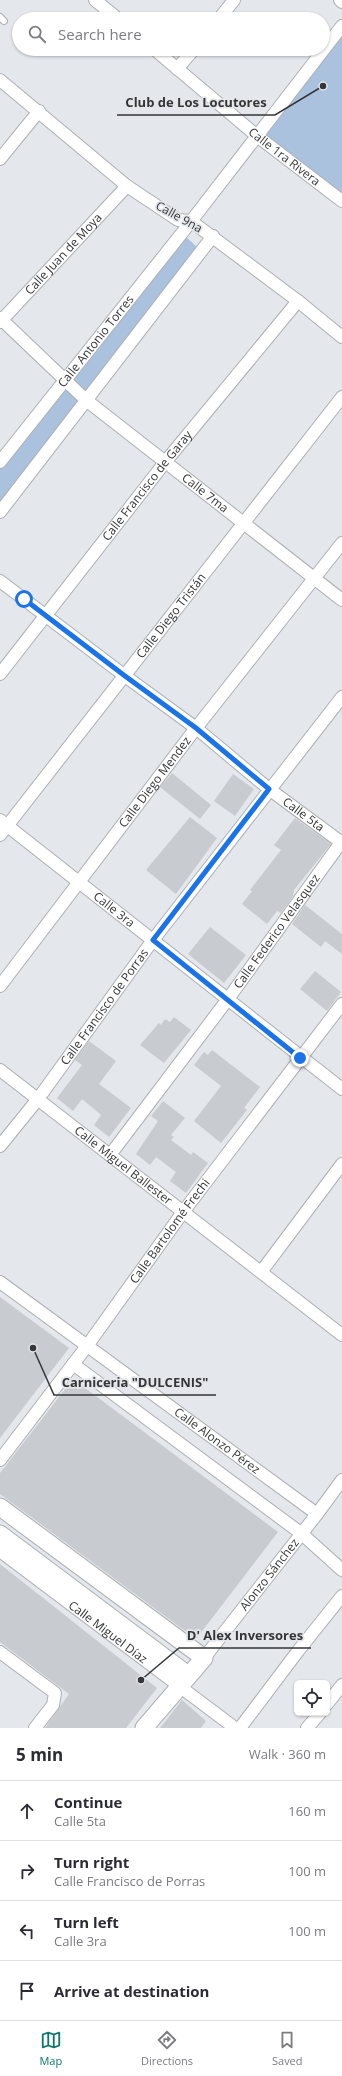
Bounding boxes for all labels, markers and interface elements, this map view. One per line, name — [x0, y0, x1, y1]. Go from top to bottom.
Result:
search box — [12, 12, 330, 56]
icon: search — [26, 23, 48, 45]
text: Search here — [58, 24, 142, 44]
callout: Club de Los Locutores — [117, 90, 275, 115]
text: Club de Los Locutores — [125, 93, 267, 111]
street label: Calle 1ra Rivera — [245, 123, 324, 189]
street label: Calle 9na — [153, 197, 206, 236]
street label: Calle Juan de Moya — [21, 209, 105, 298]
street label: Calle Antonio Torres — [53, 291, 138, 391]
street label: Calle Francisco de Garay — [98, 426, 196, 544]
street label: Calle 7ma — [179, 469, 232, 516]
street label: Calle Diego Tristán — [132, 569, 209, 662]
route start — [15, 590, 33, 608]
street label: Calle Diego Mendez — [114, 733, 195, 831]
street label: Calle 5ta — [279, 793, 328, 835]
street label: Calle Federico Velasquez — [229, 870, 324, 992]
street label: Calle 3ra — [90, 888, 139, 931]
street label: Calle Francisco de Porras — [56, 945, 152, 1068]
route end — [291, 1049, 309, 1067]
street label: Calle Miguel Ballester — [71, 1122, 176, 1209]
street label: Calle Bartolomé Frechi — [125, 1175, 214, 1287]
callout: Carniceria "DULCENIS" — [54, 1370, 216, 1395]
text: Carniceria "DULCENIS" — [62, 1373, 208, 1391]
street label: Calle Alonzo Pérez — [171, 1403, 264, 1478]
street label: Alonzo Sánchez — [235, 1534, 303, 1614]
street label: Calle Miguel Díaz — [65, 1597, 151, 1667]
callout: D' Alex Inversores — [179, 1623, 311, 1648]
text: D' Alex Inversores — [187, 1626, 303, 1644]
map controls — [294, 1680, 330, 1716]
button: locate — [294, 1680, 330, 1716]
text: 5 min — [16, 1743, 63, 1766]
text: Walk · 360 m — [249, 1745, 326, 1763]
text: Continue — [54, 1792, 122, 1812]
icon: ahead — [16, 1800, 38, 1822]
text: 160 m — [288, 1802, 326, 1820]
text: Calle 5ta — [54, 1812, 106, 1830]
text: Turn right — [54, 1852, 129, 1872]
icon: right — [16, 1860, 38, 1882]
text: 100 m — [288, 1862, 326, 1880]
text: Calle Francisco de Porras — [54, 1872, 205, 1890]
text: Turn left — [54, 1912, 119, 1932]
icon: left — [16, 1920, 38, 1942]
text: 100 m — [288, 1922, 326, 1940]
text: Calle 3ra — [54, 1932, 107, 1950]
icon: arrive — [16, 1980, 38, 2002]
text: Arrive at destination — [54, 1981, 209, 2001]
tab: Map — [39, 2029, 62, 2068]
tab: Directions — [141, 2029, 193, 2068]
tab: Saved — [272, 2029, 303, 2068]

